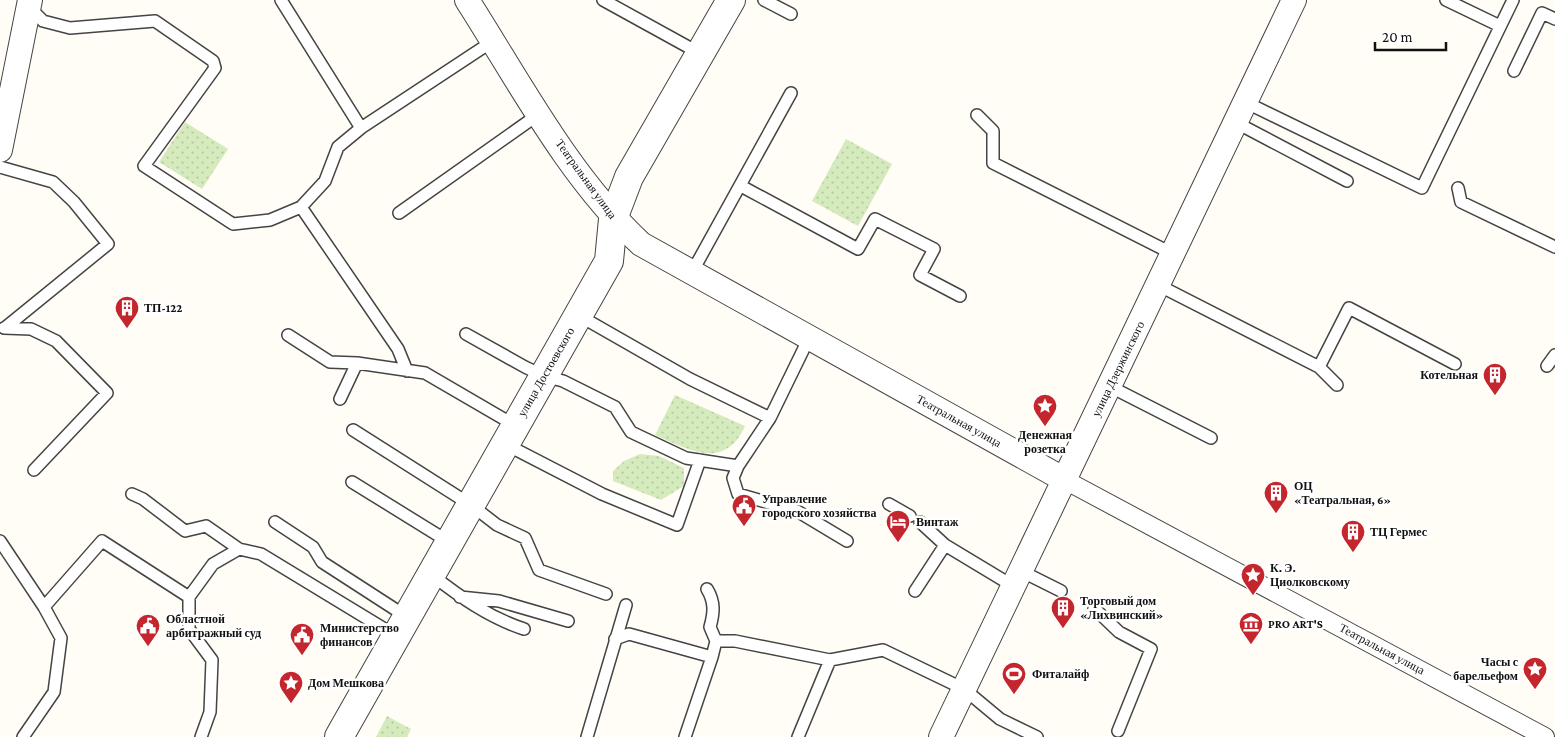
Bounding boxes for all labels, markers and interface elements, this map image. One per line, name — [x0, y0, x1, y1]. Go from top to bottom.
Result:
scale bar — [1375, 20, 1446, 52]
text: 20 m — [1382, 29, 1413, 45]
street label: Театральная улица — [552, 137, 620, 222]
building icon: ТП-122 — [114, 295, 140, 329]
place label: ТП-122 — [144, 301, 182, 315]
street label: улица Дзержинского — [1089, 319, 1147, 419]
street label: улица Достоевского — [515, 325, 577, 419]
building icon: Котельная — [1482, 362, 1508, 396]
place label: Котельная — [1420, 368, 1479, 382]
street label: Театральная улица — [914, 392, 1004, 450]
place icon: Денежная розетка — [1032, 393, 1058, 427]
place label: Денежная розетка — [1018, 428, 1073, 456]
place label: ОЦ «Театральная, 6» — [1294, 479, 1391, 507]
building icon: ОЦ «Театральная, 6» — [1263, 480, 1289, 514]
place label: Управление городского хозяйства — [762, 492, 877, 520]
public building icon: Управление городского хозяйства — [731, 493, 757, 527]
hotel icon: Винтаж — [885, 509, 911, 543]
place label: Винтаж — [916, 515, 959, 529]
building icon: ТЦ Гермес — [1340, 519, 1366, 553]
place label: ТЦ Гермес — [1370, 525, 1428, 539]
place label: К. Э. Циолковскому — [1270, 561, 1350, 589]
place icon: К. Э. Циолковскому — [1240, 562, 1266, 596]
place label: Торговый дом «Лихвинский» — [1080, 594, 1163, 622]
building icon: Торговый дом «Лихвинский» — [1050, 595, 1076, 629]
museum icon: PRO ART'S — [1238, 611, 1264, 645]
place label: Областной арбитражный суд — [166, 612, 261, 640]
public building icon: Областной арбитражный суд — [135, 613, 161, 647]
place label: PRO ART'S — [1268, 617, 1323, 631]
place label: Министерство финансов — [320, 621, 399, 649]
street label: Театральная улица — [1337, 621, 1428, 678]
public building icon: Министерство финансов — [289, 622, 315, 656]
place label: Часы с барельефом — [1453, 655, 1519, 683]
place icon: Часы с барельефом — [1522, 656, 1548, 690]
sports icon: Фиталайф — [1001, 661, 1027, 695]
place label: Фиталайф — [1032, 667, 1089, 681]
place icon: Дом Мешкова — [278, 670, 304, 704]
place label: Дом Мешкова — [308, 676, 384, 690]

